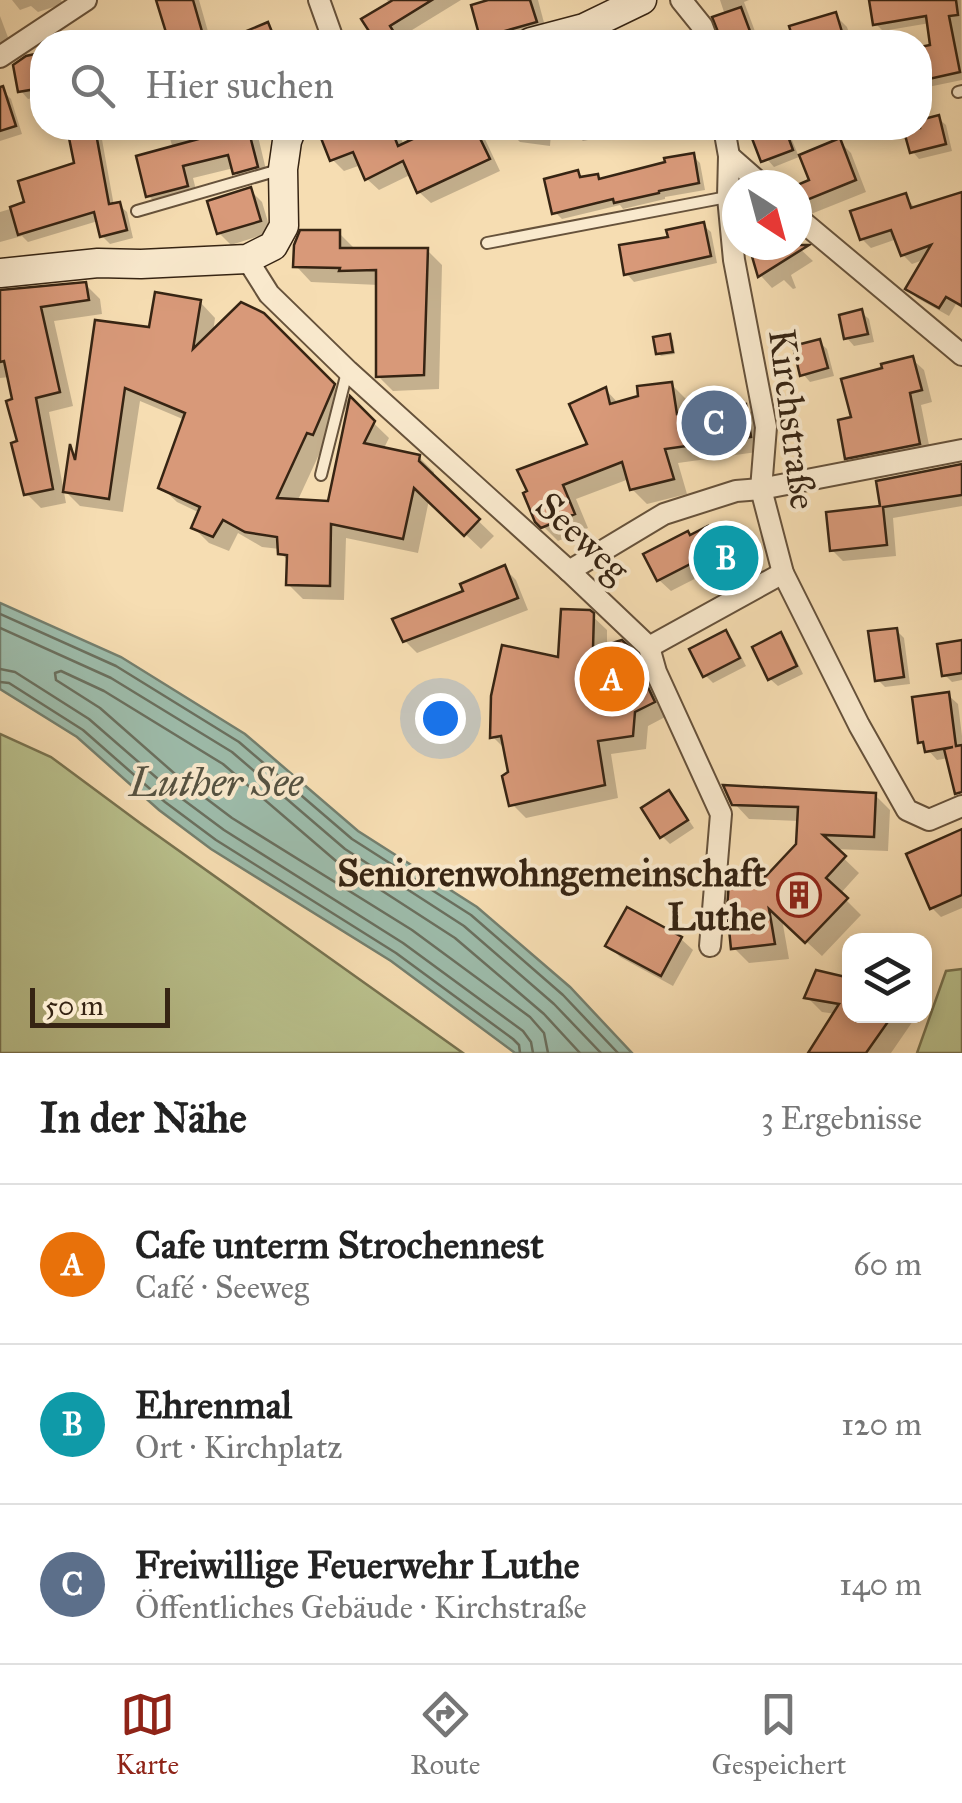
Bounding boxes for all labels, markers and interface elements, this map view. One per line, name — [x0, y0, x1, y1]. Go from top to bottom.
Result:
search box — [30, 30, 932, 140]
icon: search — [65, 58, 120, 113]
text: Hier suchen — [145, 62, 334, 108]
north arrow — [722, 170, 812, 260]
street label: Kirchstraße — [759, 326, 827, 512]
pin: C — [682, 386, 746, 460]
street label: Seeweg — [527, 482, 640, 592]
pin: B — [694, 520, 758, 596]
pin: A — [580, 642, 644, 716]
your location — [415, 693, 466, 744]
water label: Luther See — [127, 758, 304, 807]
place label: Seniorenwohngemeinschaft Luthe — [337, 850, 767, 940]
building icon: Seniorenwohngemeinschaft Luthe — [776, 872, 822, 918]
map controls — [842, 933, 932, 1023]
button: layers — [842, 933, 932, 1023]
scale bar — [30, 983, 170, 1028]
text: 50 m — [45, 988, 104, 1023]
text: In der Nähe — [40, 1092, 247, 1144]
text: 3 Ergebnisse — [761, 1099, 922, 1138]
text: Cafe unterm Strochennest — [135, 1222, 544, 1268]
text: A — [62, 1245, 83, 1284]
text: 60 m — [853, 1245, 922, 1284]
text: Café · Seeweg — [135, 1268, 309, 1307]
text: Ehrenmal — [135, 1382, 292, 1428]
text: B — [62, 1405, 83, 1444]
text: 120 m — [841, 1405, 922, 1444]
text: Ort · Kirchplatz — [135, 1428, 342, 1467]
text: Freiwillige Feuerwehr Luthe — [135, 1542, 580, 1588]
text: C — [62, 1565, 83, 1604]
text: 140 m — [839, 1565, 922, 1604]
text: Öffentliches Gebäude · Kirchstraße — [135, 1588, 587, 1627]
tab: Karte — [115, 1687, 179, 1782]
tab: Route — [410, 1687, 481, 1782]
tab: Gespeichert — [712, 1687, 846, 1782]

